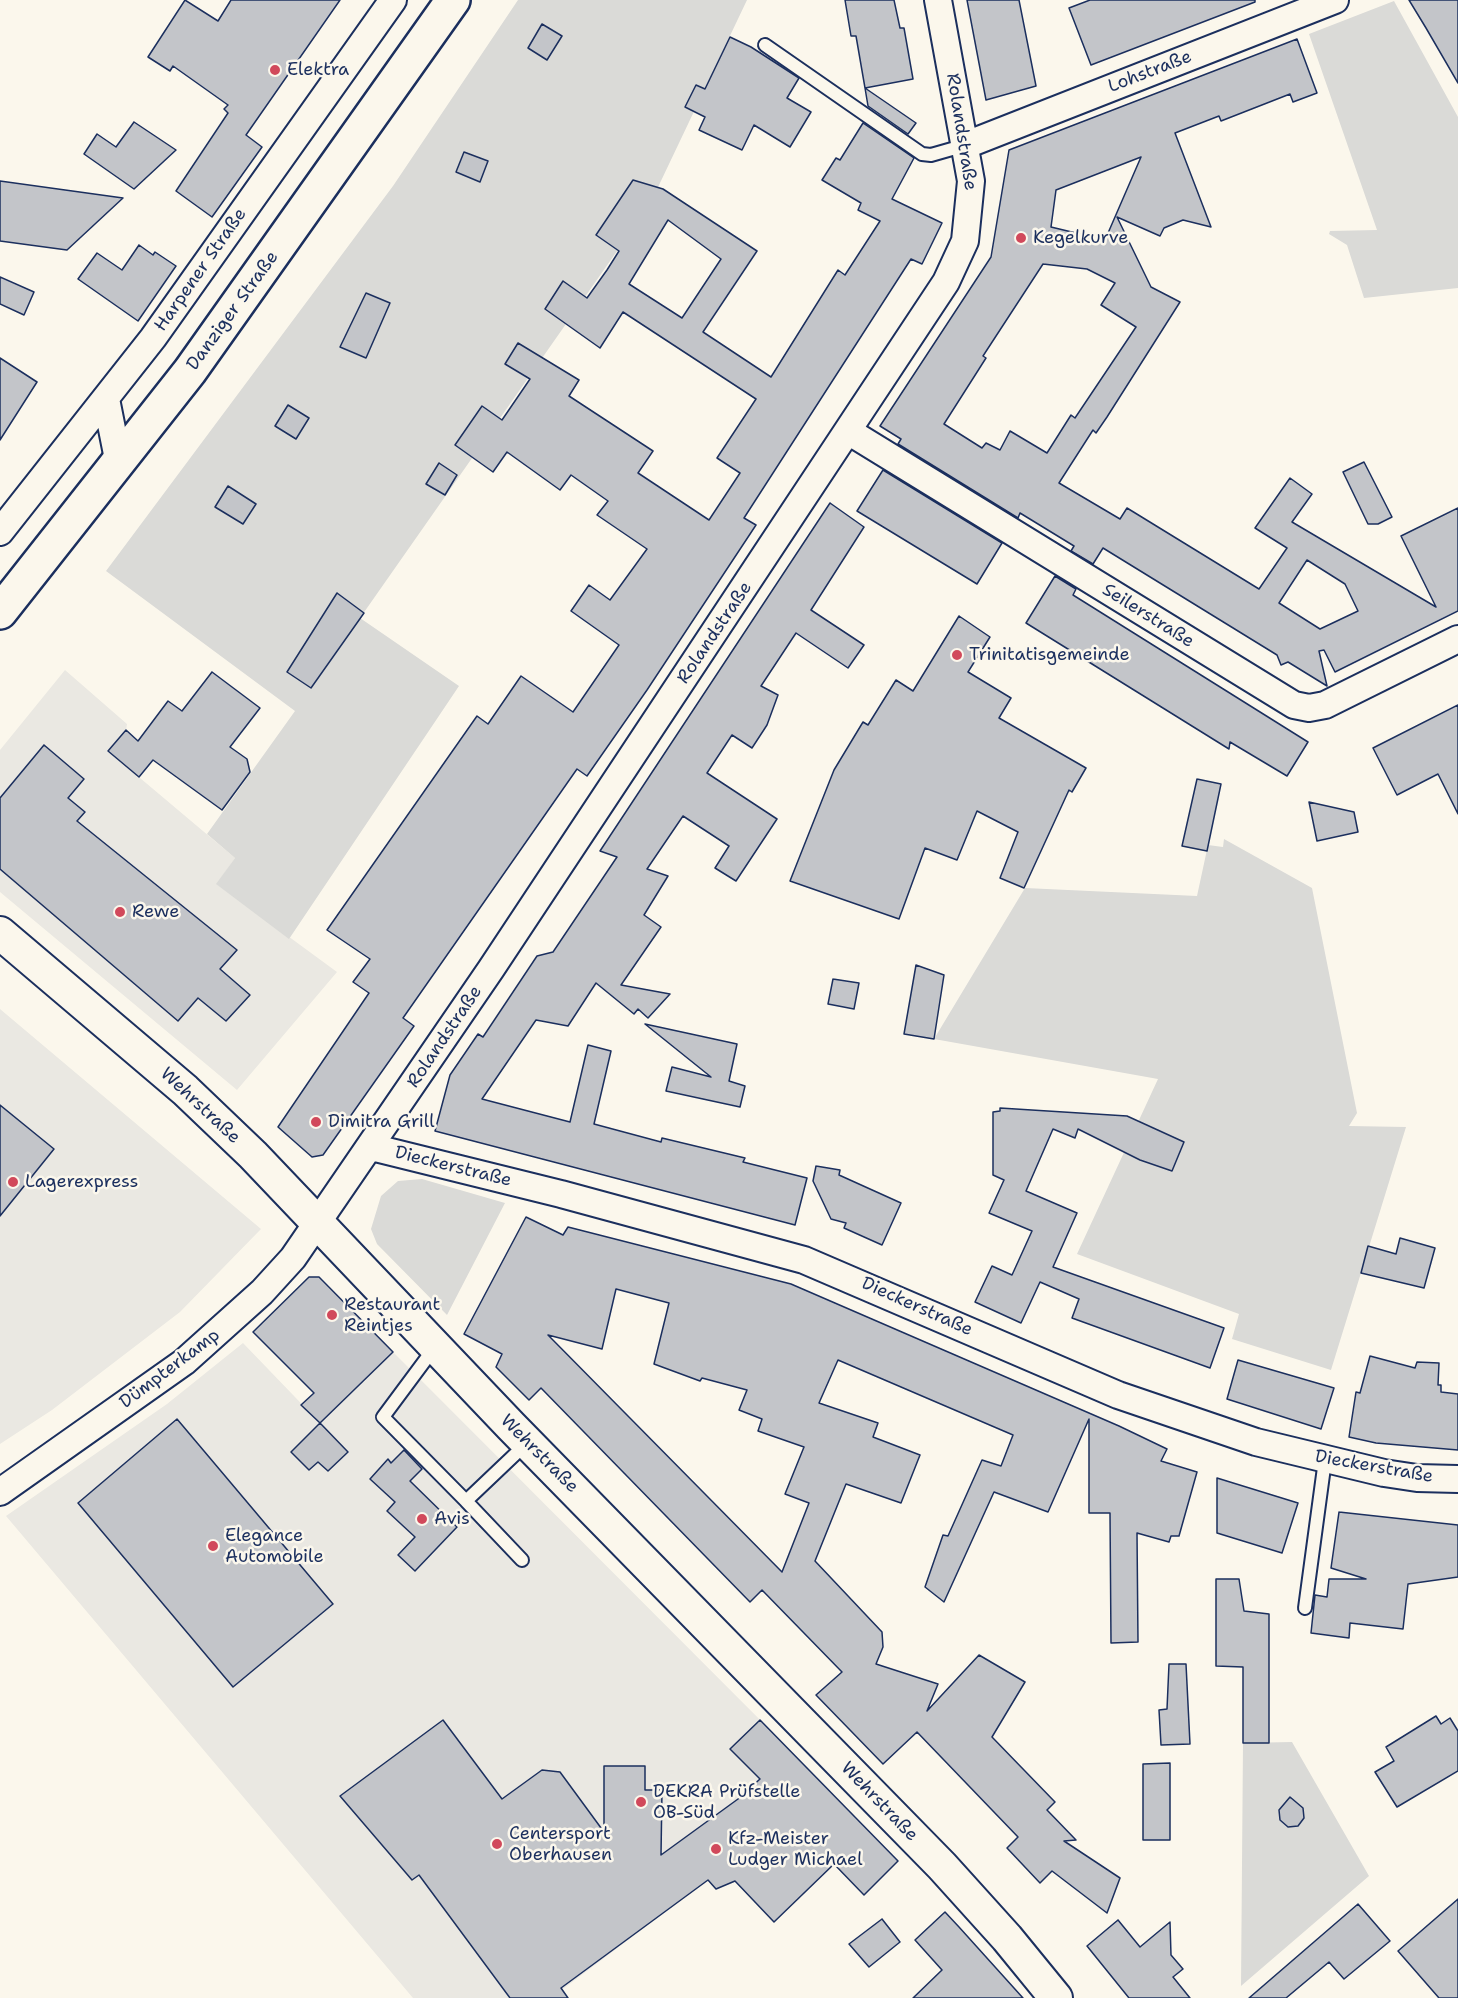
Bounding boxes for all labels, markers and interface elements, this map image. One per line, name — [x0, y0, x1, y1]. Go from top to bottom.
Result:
street label: Lohstraße — [1105, 46, 1195, 98]
place label: Elektra — [287, 59, 349, 81]
marker: Elektra — [268, 63, 282, 77]
street label: Rolandstraße — [941, 72, 981, 192]
street label: Harpener Straße — [150, 204, 252, 336]
place label: Kegelkurve — [1033, 227, 1129, 249]
marker: Kegelkurve — [1014, 231, 1028, 245]
street label: Danziger Straße — [183, 247, 283, 375]
street label: Rolandstraße — [673, 578, 757, 688]
street label: Seilerstraße — [1098, 579, 1198, 653]
place label: Trinitatisgemeinde — [969, 644, 1130, 666]
marker: Trinitatisgemeinde — [950, 648, 964, 662]
place label: Rewe — [132, 901, 180, 923]
marker: Rewe — [113, 905, 127, 919]
street label: Rolandstraße — [403, 982, 487, 1092]
street label: Wehrstraße — [155, 1063, 245, 1149]
place label: Dimitra Grill — [328, 1111, 435, 1133]
marker: Dimitra Grill — [309, 1115, 323, 1129]
street label: Dieckerstraße — [392, 1142, 514, 1192]
place label: Lagerexpress — [25, 1171, 138, 1193]
marker: Lagerexpress — [6, 1175, 20, 1189]
street label: Dieckerstraße — [858, 1273, 976, 1341]
place label: Restaurant Reintjes — [344, 1294, 440, 1336]
marker: Restaurant Reintjes — [325, 1308, 339, 1322]
street label: Dümpterkamp — [116, 1324, 224, 1414]
street label: Wehrstraße — [495, 1410, 583, 1498]
street label: Dieckerstraße — [1313, 1446, 1435, 1488]
place label: Avis — [434, 1508, 470, 1530]
marker: Avis — [415, 1512, 429, 1526]
place label: Elegance Automobile — [225, 1525, 324, 1568]
marker: Elegance Automobile — [206, 1539, 220, 1553]
street label: Wehrstraße — [836, 1758, 922, 1846]
place label: DEKRA Prüfstelle OB-Süd — [653, 1781, 800, 1824]
marker: DEKRA Prüfstelle OB-Süd — [634, 1795, 648, 1809]
place label: Centersport Oberhausen — [509, 1823, 612, 1866]
place label: Kfz-Meister Ludger Michael — [728, 1828, 863, 1870]
marker: Centersport Oberhausen — [490, 1837, 504, 1851]
marker: Kfz-Meister Ludger Michael — [709, 1842, 723, 1856]

